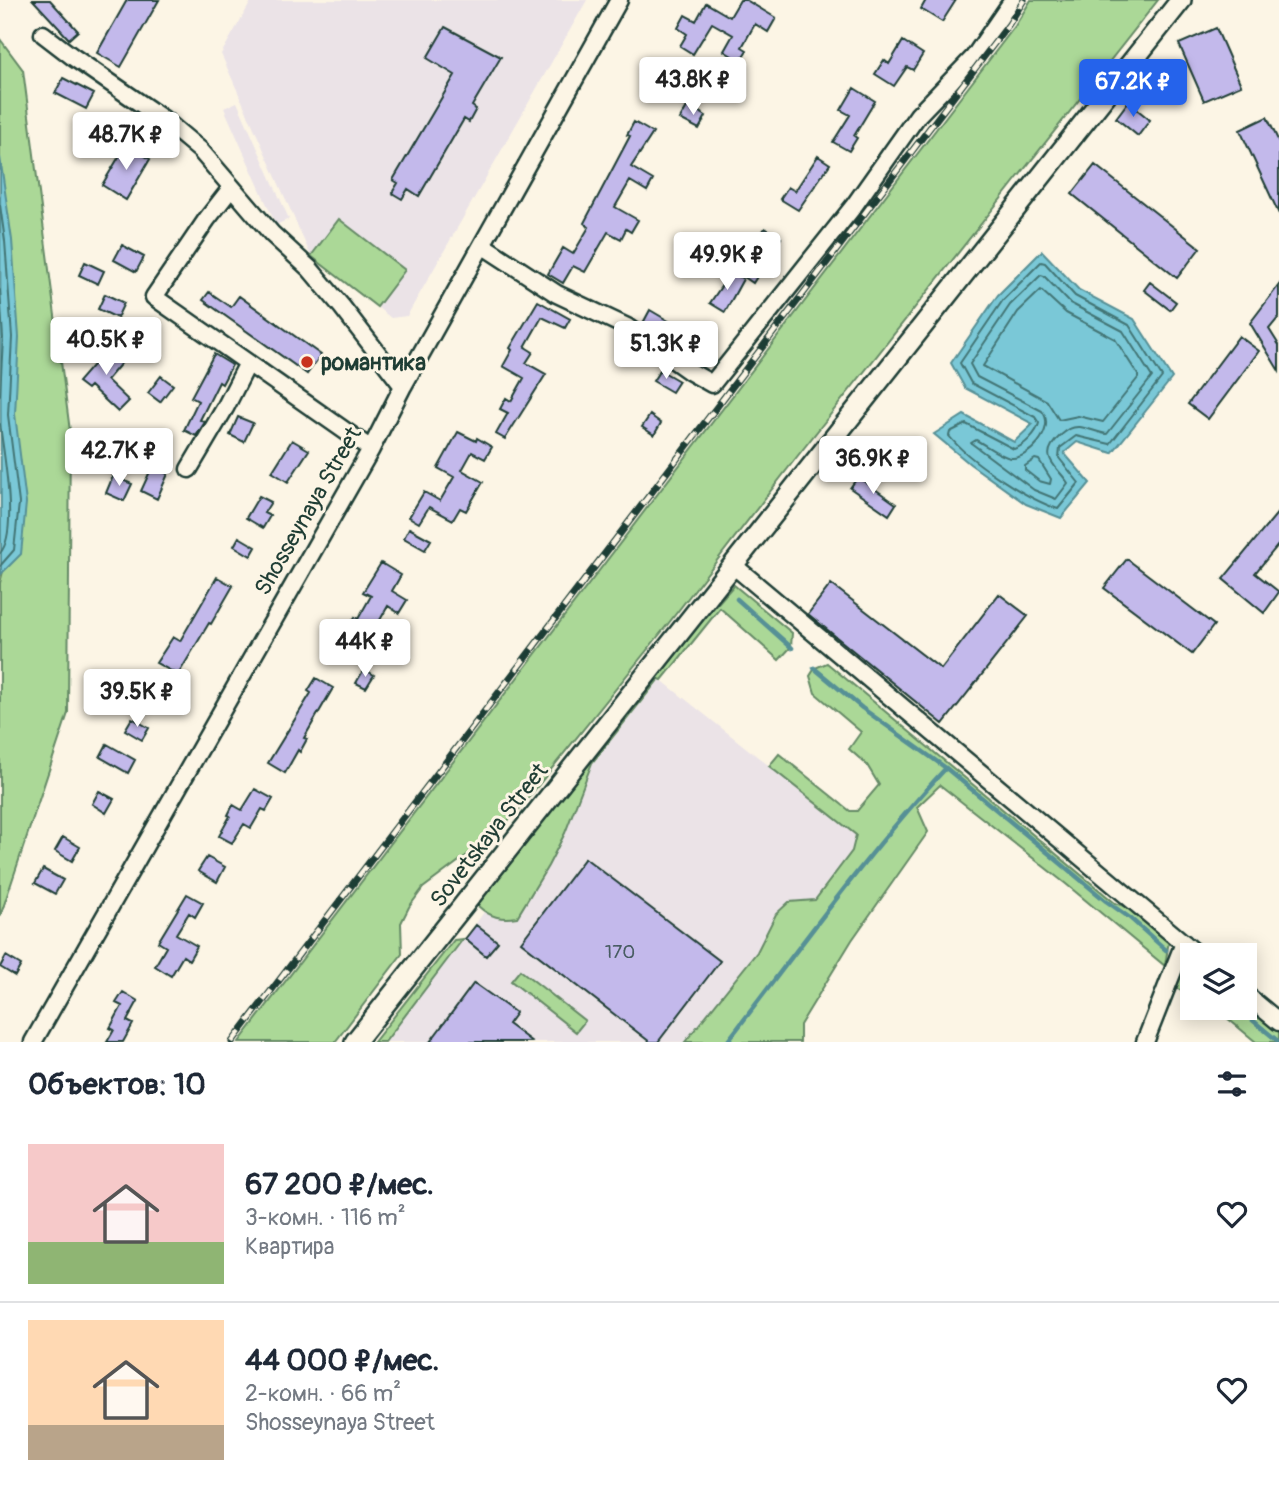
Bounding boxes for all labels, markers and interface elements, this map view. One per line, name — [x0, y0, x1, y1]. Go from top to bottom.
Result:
pin: 43.8K ₽ — [628, 58, 758, 117]
pin: 67.2K ₽ — [1068, 60, 1198, 119]
text: 43.8K ₽ — [655, 65, 731, 94]
text: 67.2K ₽ — [1095, 67, 1171, 96]
pin: 48.7K ₽ — [61, 113, 191, 172]
text: 48.7K ₽ — [89, 120, 163, 149]
pin: 49.9K ₽ — [662, 232, 792, 292]
text: 49.9K ₽ — [690, 240, 764, 269]
pin: 40.5K ₽ — [41, 318, 171, 377]
pin: 51.3K ₽ — [601, 322, 731, 381]
text: 40.5K ₽ — [66, 325, 146, 354]
text: 51.3K ₽ — [630, 329, 702, 358]
place label: романтика — [321, 348, 426, 377]
marker: романтика — [299, 354, 315, 370]
street label: Shosseynaya Street — [248, 421, 368, 600]
pin: 42.7K ₽ — [54, 428, 184, 488]
text: 42.7K ₽ — [81, 436, 157, 465]
pin: 36.9K ₽ — [808, 436, 938, 496]
text: 36.9K ₽ — [835, 444, 911, 473]
pin: 44K ₽ — [316, 620, 414, 679]
text: 44K ₽ — [335, 627, 395, 656]
pin: 39.5K ₽ — [72, 670, 202, 729]
text: 39.5K ₽ — [100, 677, 174, 706]
street label: Sovetskaya Street — [424, 756, 555, 913]
house number: 170 — [605, 940, 635, 964]
map controls — [1180, 943, 1257, 1020]
button: layers — [1180, 943, 1257, 1020]
icon: filters — [1213, 1065, 1251, 1103]
text: Объектов: 10 — [28, 1066, 206, 1103]
text: 67 200 ₽/мес. — [245, 1166, 434, 1203]
icon: home — [84, 1172, 168, 1256]
icon: heart — [1213, 1195, 1251, 1233]
text: 3-комн. · 116 m² — [245, 1203, 406, 1232]
text: Квартира — [245, 1232, 334, 1261]
text: 44 000 ₽/мес. — [245, 1342, 439, 1379]
icon: home — [84, 1348, 168, 1432]
icon: heart — [1213, 1371, 1251, 1409]
text: 2-комн. · 66 m² — [245, 1379, 401, 1408]
text: Shosseynaya Street — [245, 1408, 435, 1437]

